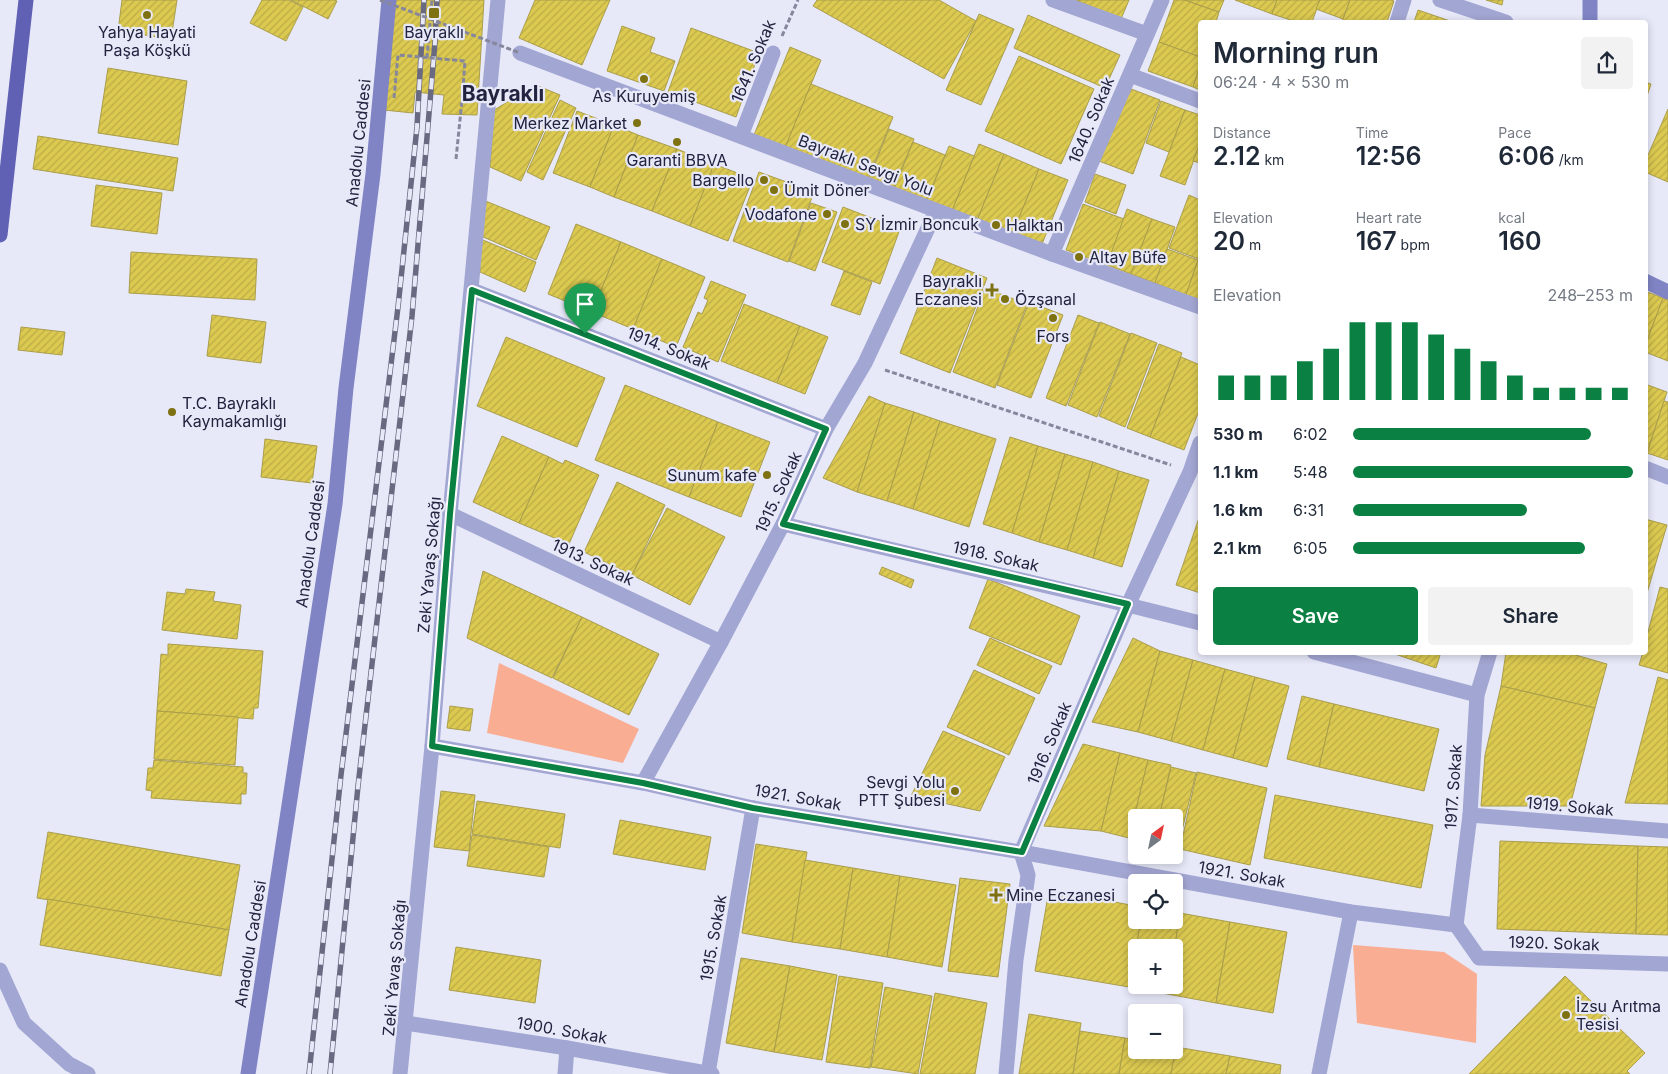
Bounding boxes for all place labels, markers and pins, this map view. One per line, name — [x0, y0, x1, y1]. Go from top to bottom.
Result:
marker: Bayraklı — [427, 6, 441, 20]
marker: Yahya Hayati Paşa Köşkü — [141, 9, 153, 21]
place label: Yahya Hayati Paşa Köşkü — [98, 22, 196, 60]
place label: Bayraklı — [404, 22, 464, 42]
marker: As Kuruyemiş — [638, 73, 650, 85]
place label: As Kuruyemiş — [592, 86, 696, 106]
place label: Merkez Market — [513, 113, 627, 133]
marker: Merkez Market — [631, 117, 643, 129]
marker: Garanti BBVA — [671, 136, 683, 148]
place label: Garanti BBVA — [627, 150, 727, 170]
place label: Bargello — [692, 170, 754, 190]
marker: Bargello — [758, 174, 770, 186]
place label: Ümit Döner — [784, 180, 869, 200]
marker: Ümit Döner — [768, 184, 780, 196]
place label: Vodafone — [745, 204, 817, 224]
marker: Vodafone — [821, 208, 833, 220]
place label: SY İzmir Boncuk — [855, 214, 979, 234]
place label: Halktan — [1006, 215, 1063, 235]
marker: SY İzmir Boncuk — [839, 218, 851, 230]
marker: Halktan — [990, 219, 1002, 231]
place label: Altay Büfe — [1089, 247, 1166, 267]
marker: Altay Büfe — [1073, 251, 1085, 263]
place label: Bayraklı Eczanesi — [915, 271, 982, 309]
pin — [564, 283, 606, 334]
marker: Bayraklı Eczanesi — [986, 284, 998, 296]
place label: Özşanal — [1015, 289, 1076, 309]
marker: Özşanal — [999, 293, 1011, 305]
marker: Fors — [1047, 312, 1059, 324]
place label: Fors — [1037, 326, 1069, 346]
place label: T.C. Bayraklı Kaymakamlığı — [182, 393, 287, 431]
marker: T.C. Bayraklı Kaymakamlığı — [166, 406, 178, 418]
place label: Sunum kafe — [667, 465, 757, 485]
marker: Sunum kafe — [761, 469, 773, 481]
place label: Sevgi Yolu PTT Şubesi — [858, 772, 945, 810]
marker: Sevgi Yolu PTT Şubesi — [949, 785, 961, 797]
place label: Mine Eczanesi — [1006, 885, 1115, 905]
marker: Mine Eczanesi — [990, 889, 1002, 901]
place label: İzsu Arıtma Tesisi — [1576, 996, 1661, 1034]
marker: İzsu Arıtma Tesisi — [1560, 1009, 1572, 1021]

